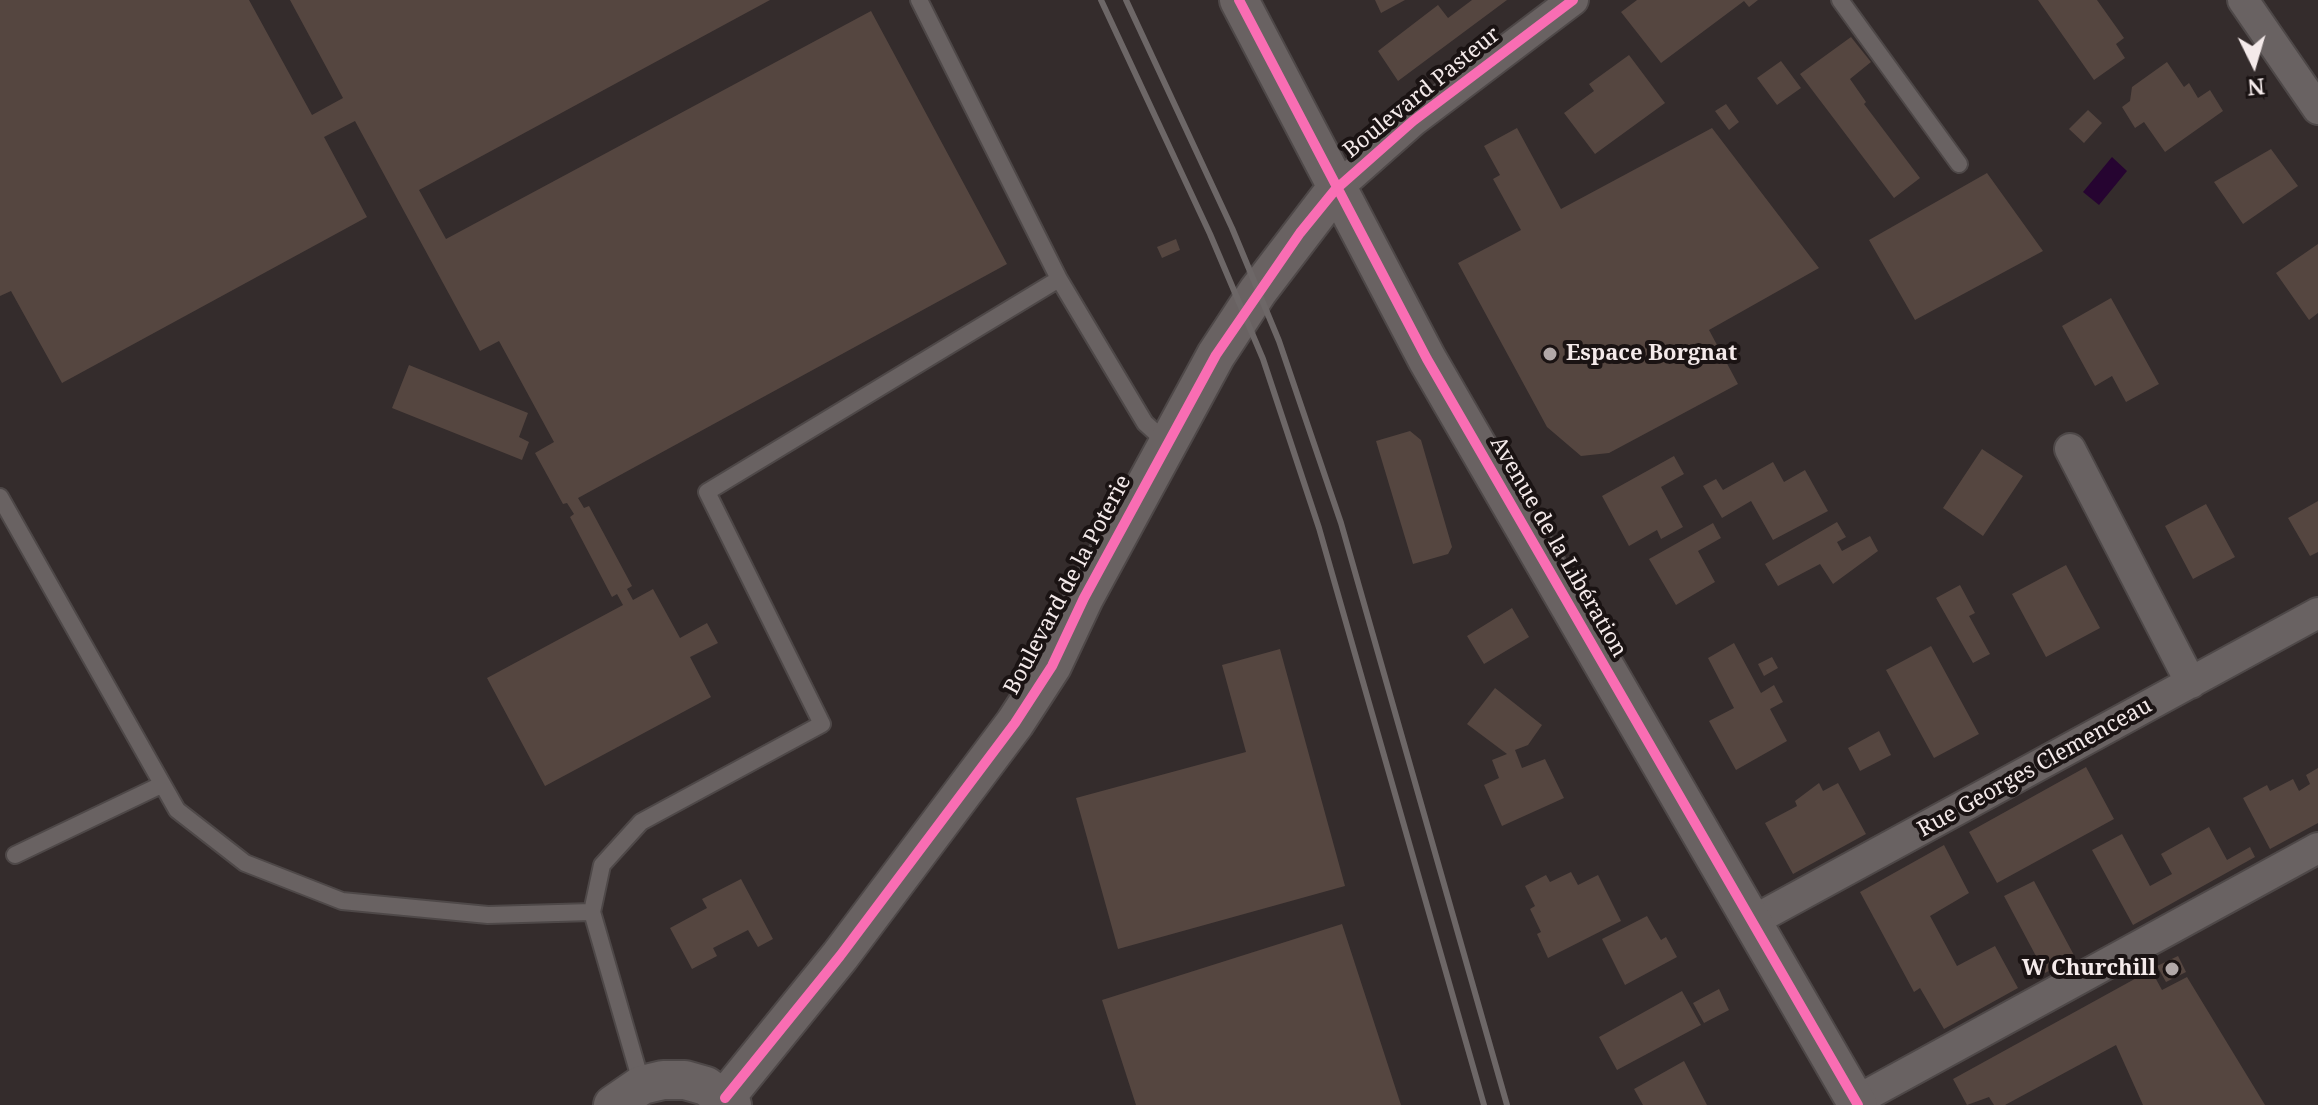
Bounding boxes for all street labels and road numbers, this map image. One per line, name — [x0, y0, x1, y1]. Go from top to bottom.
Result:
street label: Boulevard Pasteur — [1338, 22, 1506, 164]
street label: Avenue de la Libération — [1484, 432, 1632, 662]
street label: Boulevard de la Poterie — [999, 471, 1137, 699]
street label: Rue Georges Clemenceau — [1913, 693, 2157, 843]

